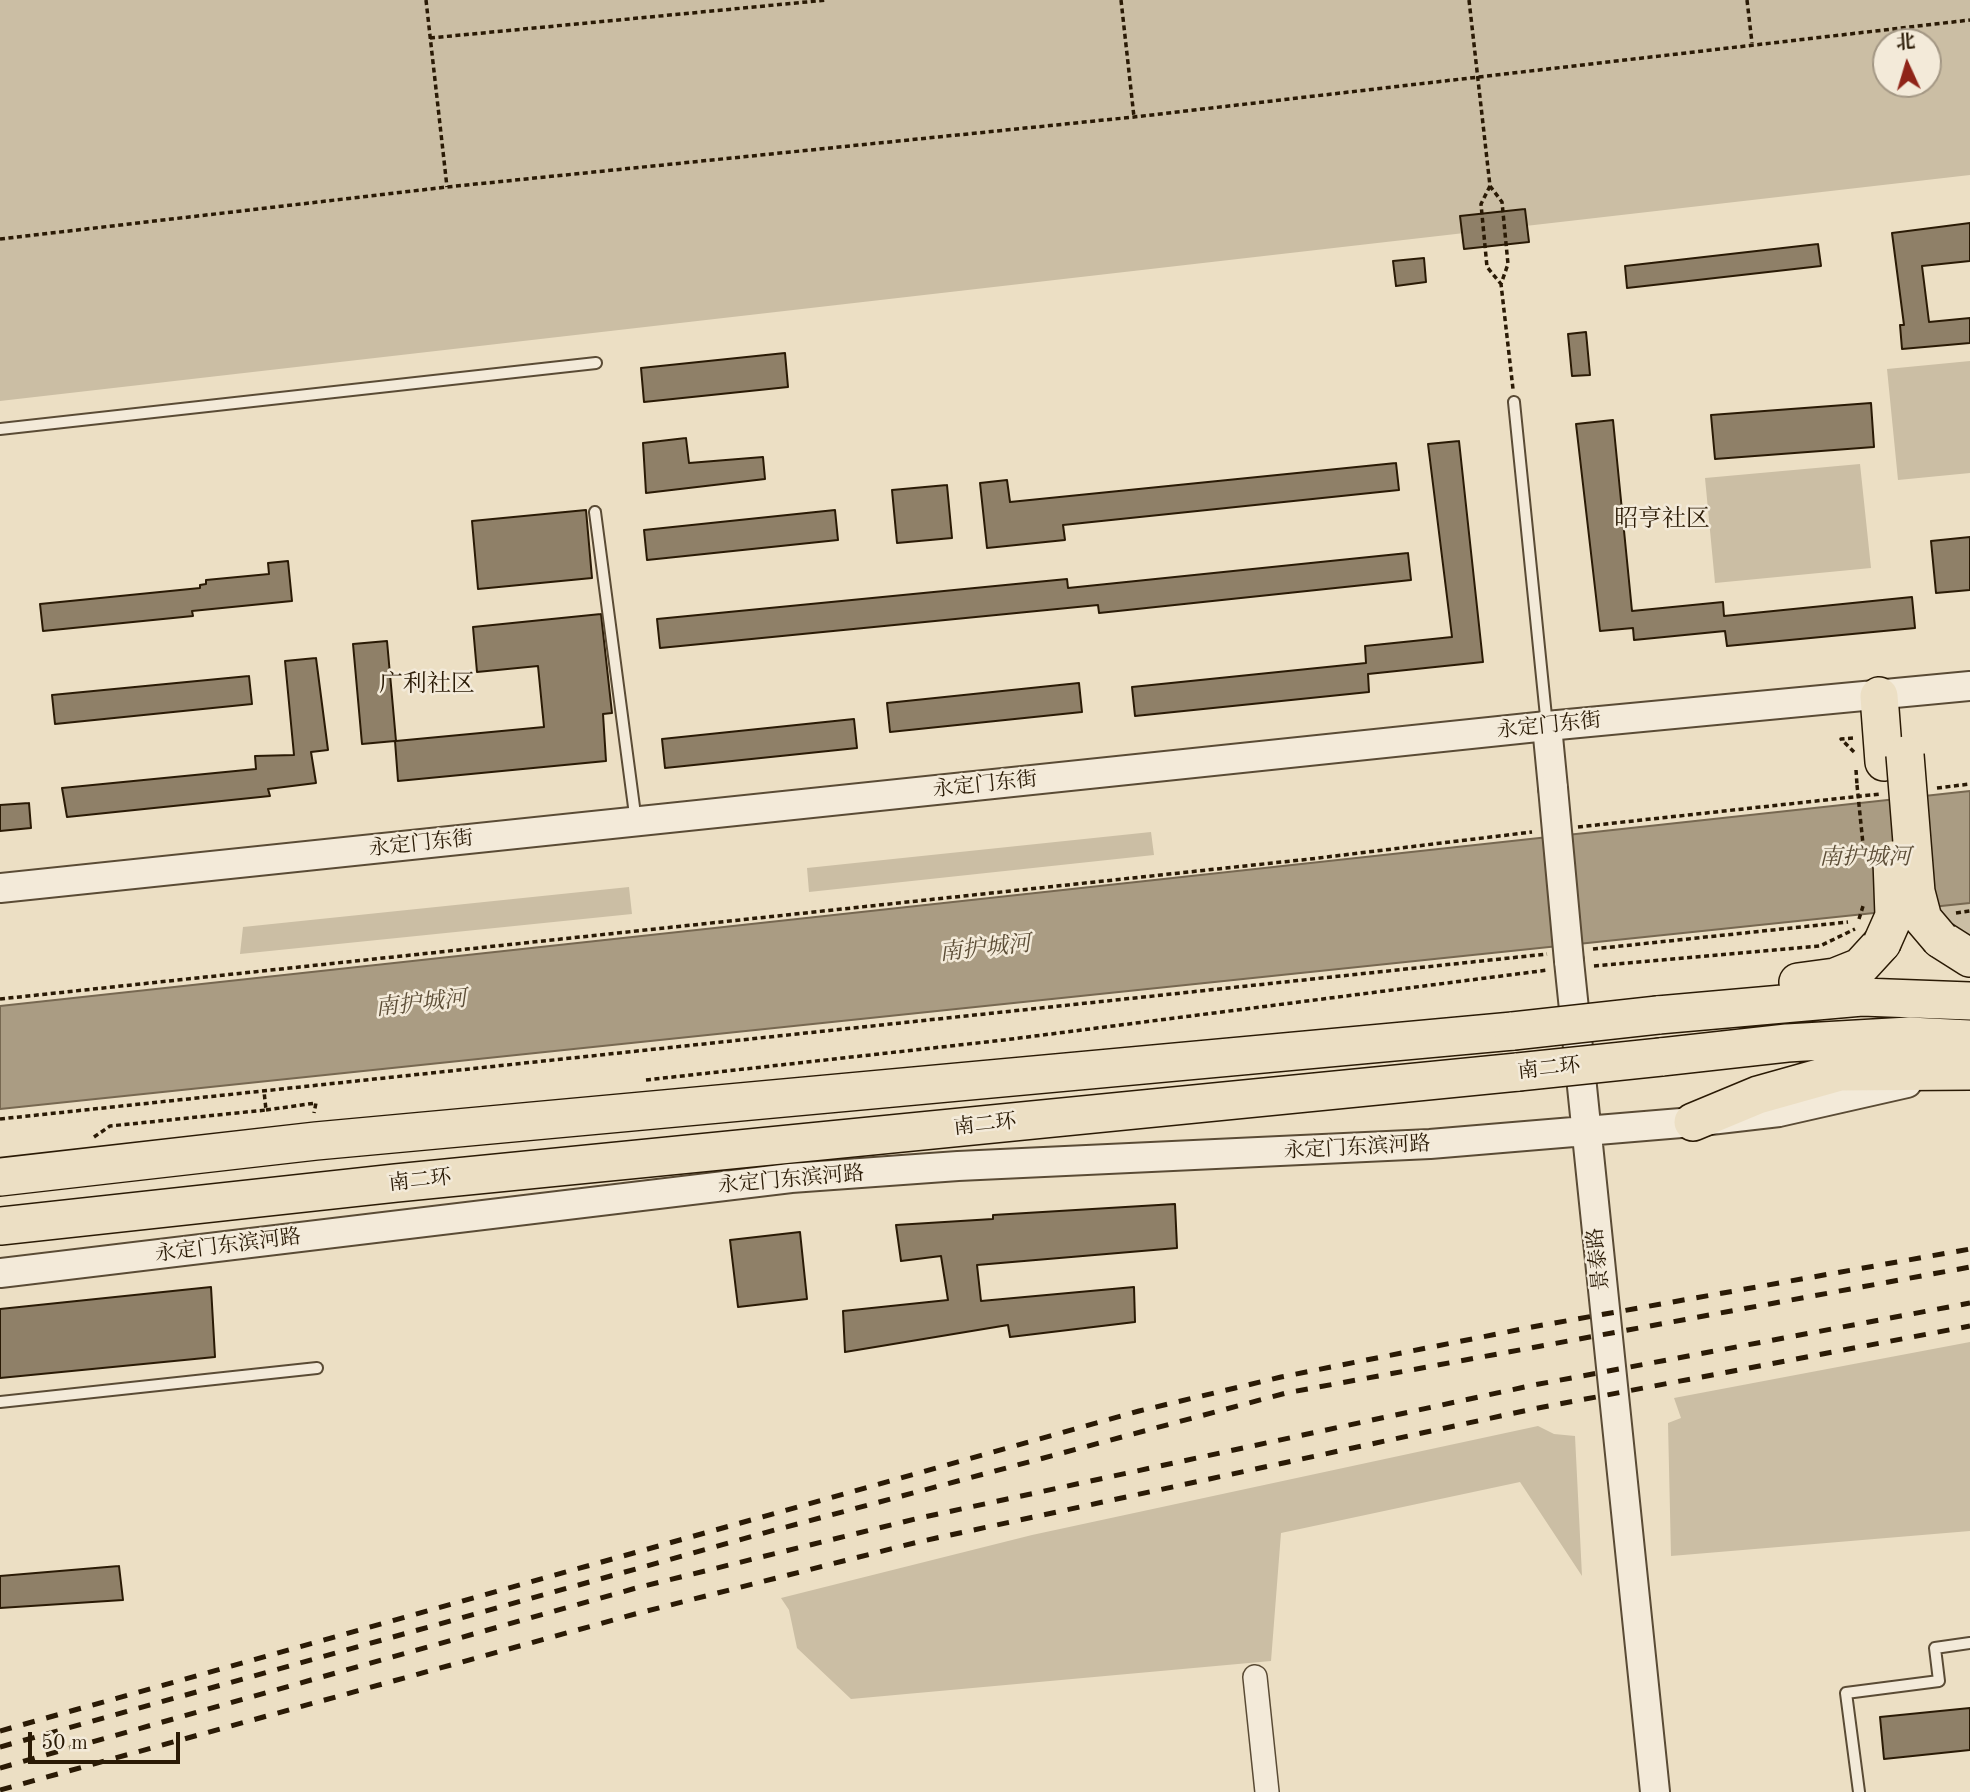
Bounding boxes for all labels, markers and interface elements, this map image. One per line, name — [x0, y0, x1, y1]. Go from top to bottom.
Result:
north arrow — [1872, 28, 1942, 98]
text: 北 — [1895, 33, 1916, 54]
district label: 昭亨社区 — [1614, 506, 1710, 534]
district label: 广利社区 — [379, 671, 475, 699]
street label: 永定门东街 — [1495, 708, 1603, 744]
street label: 永定门东街 — [931, 767, 1039, 803]
street label: 永定门东街 — [367, 826, 475, 862]
water label: 南护城河 — [1819, 844, 1911, 872]
water label: 南护城河 — [938, 930, 1032, 968]
water label: 南护城河 — [374, 985, 468, 1023]
street label: 南二环 — [1516, 1053, 1582, 1085]
street label: 南二环 — [952, 1109, 1018, 1141]
street label: 永定门东滨河路 — [1283, 1132, 1431, 1164]
street label: 永定门东滨河路 — [717, 1161, 865, 1199]
street label: 南二环 — [387, 1165, 453, 1197]
street label: 永定门东滨河路 — [154, 1225, 302, 1267]
street label: 景泰路 — [1583, 1226, 1615, 1292]
scale bar — [32, 1718, 184, 1762]
text: 50 m — [41, 1733, 88, 1754]

